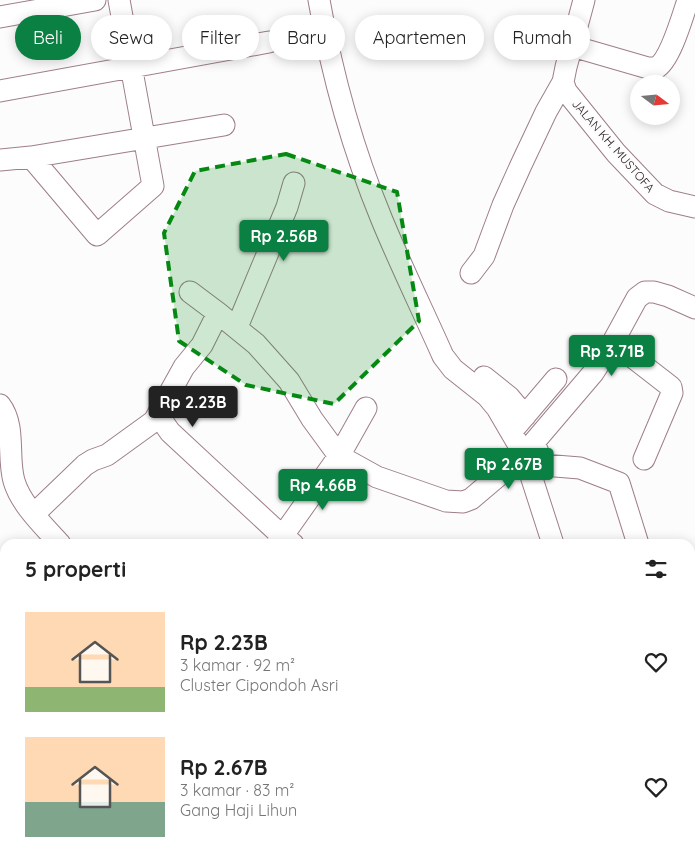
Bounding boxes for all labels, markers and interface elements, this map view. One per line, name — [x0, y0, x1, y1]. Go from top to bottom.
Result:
chip: Beli — [15, 15, 81, 60]
chip: Sewa — [91, 15, 172, 60]
chip: Filter — [182, 15, 259, 60]
chip: Baru — [269, 15, 345, 60]
chip: Apartemen — [355, 15, 484, 60]
chip: Rumah — [494, 15, 590, 60]
north arrow — [630, 75, 680, 125]
map controls — [630, 75, 680, 125]
street label: JALAN KH. MUSTOFA — [569, 96, 658, 195]
pin: Rp 2.56B — [232, 220, 336, 262]
text: Rp 2.56B — [250, 226, 318, 246]
pin: Rp 3.71B — [560, 334, 664, 377]
text: Rp 3.71B — [580, 341, 644, 361]
pin: Rp 2.23B — [141, 386, 245, 428]
text: Rp 2.23B — [160, 392, 226, 412]
pin: Rp 2.67B — [457, 448, 561, 490]
text: Rp 2.67B — [476, 454, 542, 474]
pin: Rp 4.66B — [271, 468, 375, 511]
text: Rp 4.66B — [289, 475, 357, 495]
icon: filters — [642, 555, 670, 583]
text: 5 properti — [25, 556, 126, 582]
text: Rp 2.23B — [180, 629, 268, 655]
icon: home — [65, 632, 125, 692]
icon: heart — [642, 648, 670, 676]
text: 3 kamar · 92 m² — [180, 655, 295, 675]
text: Cluster Cipondoh Asri — [180, 675, 338, 695]
text: Rp 2.67B — [180, 754, 268, 780]
icon: home — [65, 757, 125, 817]
icon: heart — [642, 773, 670, 801]
text: 3 kamar · 83 m² — [180, 780, 294, 800]
text: Gang Haji Lihun — [180, 800, 297, 820]

